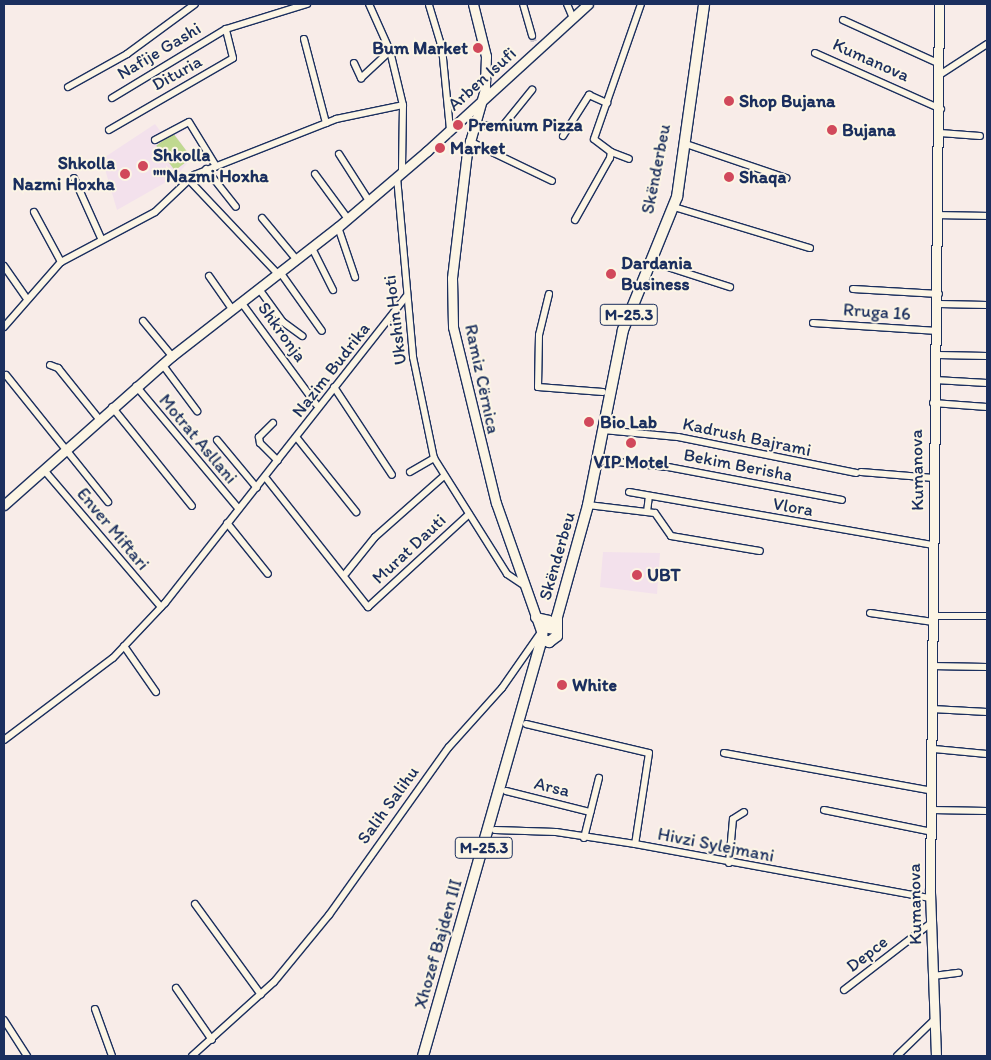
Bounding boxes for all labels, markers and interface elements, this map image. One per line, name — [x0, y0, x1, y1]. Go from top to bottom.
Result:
street label: Nafije Gashi — [113, 18, 205, 84]
street label: Kumanova — [829, 34, 913, 86]
place label: Bum Market — [372, 37, 468, 59]
street label: Arben Isufi — [442, 42, 522, 116]
marker: Bum Market — [472, 42, 484, 54]
street label: Dituria — [148, 50, 206, 96]
place label: Shop Bujana — [739, 90, 835, 112]
marker: Shop Bujana — [723, 95, 735, 107]
place label: Premium Pizza — [468, 114, 583, 136]
marker: Premium Pizza — [452, 119, 464, 131]
place label: Bujana — [842, 119, 896, 141]
street label: Skënderbeu — [637, 122, 675, 216]
marker: Bujana — [826, 124, 838, 136]
place label: Market — [450, 137, 505, 159]
marker: Market — [434, 142, 446, 154]
place label: Shkolla ""Nazmi Hoxha — [153, 145, 268, 188]
place label: Shkolla Nazmi Hoxha — [13, 153, 115, 195]
marker: Shkolla ""Nazmi Hoxha — [137, 160, 149, 172]
place label: Shaqa — [739, 166, 786, 188]
marker: Shkolla Nazmi Hoxha — [119, 168, 131, 180]
marker: Shaqa — [723, 171, 735, 183]
place label: Dardania Business — [621, 253, 692, 296]
marker: Dardania Business — [605, 268, 617, 280]
street label: Ukshin Hoti — [379, 274, 411, 366]
street label: Shkronja — [253, 298, 311, 366]
street label: Rruga 16 — [842, 299, 912, 325]
road number: M-25.3 — [599, 302, 659, 328]
street label: Nazim Budrika — [287, 318, 375, 422]
street label: Ramiz Cërnica — [460, 322, 504, 436]
street label: Motrat Asllani — [154, 390, 242, 488]
place label: Bio Lab — [600, 411, 657, 433]
street label: Kadrush Bajrami — [681, 413, 813, 461]
marker: Bio Lab — [582, 415, 596, 429]
street label: Kumanova — [905, 429, 929, 511]
marker: VIP Motel — [625, 437, 637, 449]
street label: Bekim Berisha — [681, 444, 795, 486]
place label: VIP Motel — [593, 451, 669, 473]
street label: Enver Miftari — [72, 483, 154, 575]
street label: Vlora — [771, 493, 815, 521]
street label: Murat Dauti — [367, 509, 451, 589]
street label: Skënderbeu — [534, 509, 580, 603]
place label: UBT — [647, 564, 681, 586]
marker: UBT — [631, 569, 643, 581]
place label: White — [572, 674, 617, 696]
marker: White — [556, 679, 568, 691]
street label: Salih Salihu — [353, 762, 423, 848]
street label: Arsa — [532, 772, 572, 802]
street label: Hivzi Sylejmani — [657, 823, 775, 867]
road number: M-25.3 — [454, 834, 514, 861]
street label: Kumanova — [903, 863, 927, 945]
street label: Xhozef Bajden III — [409, 877, 467, 1011]
street label: Depce — [842, 931, 892, 977]

